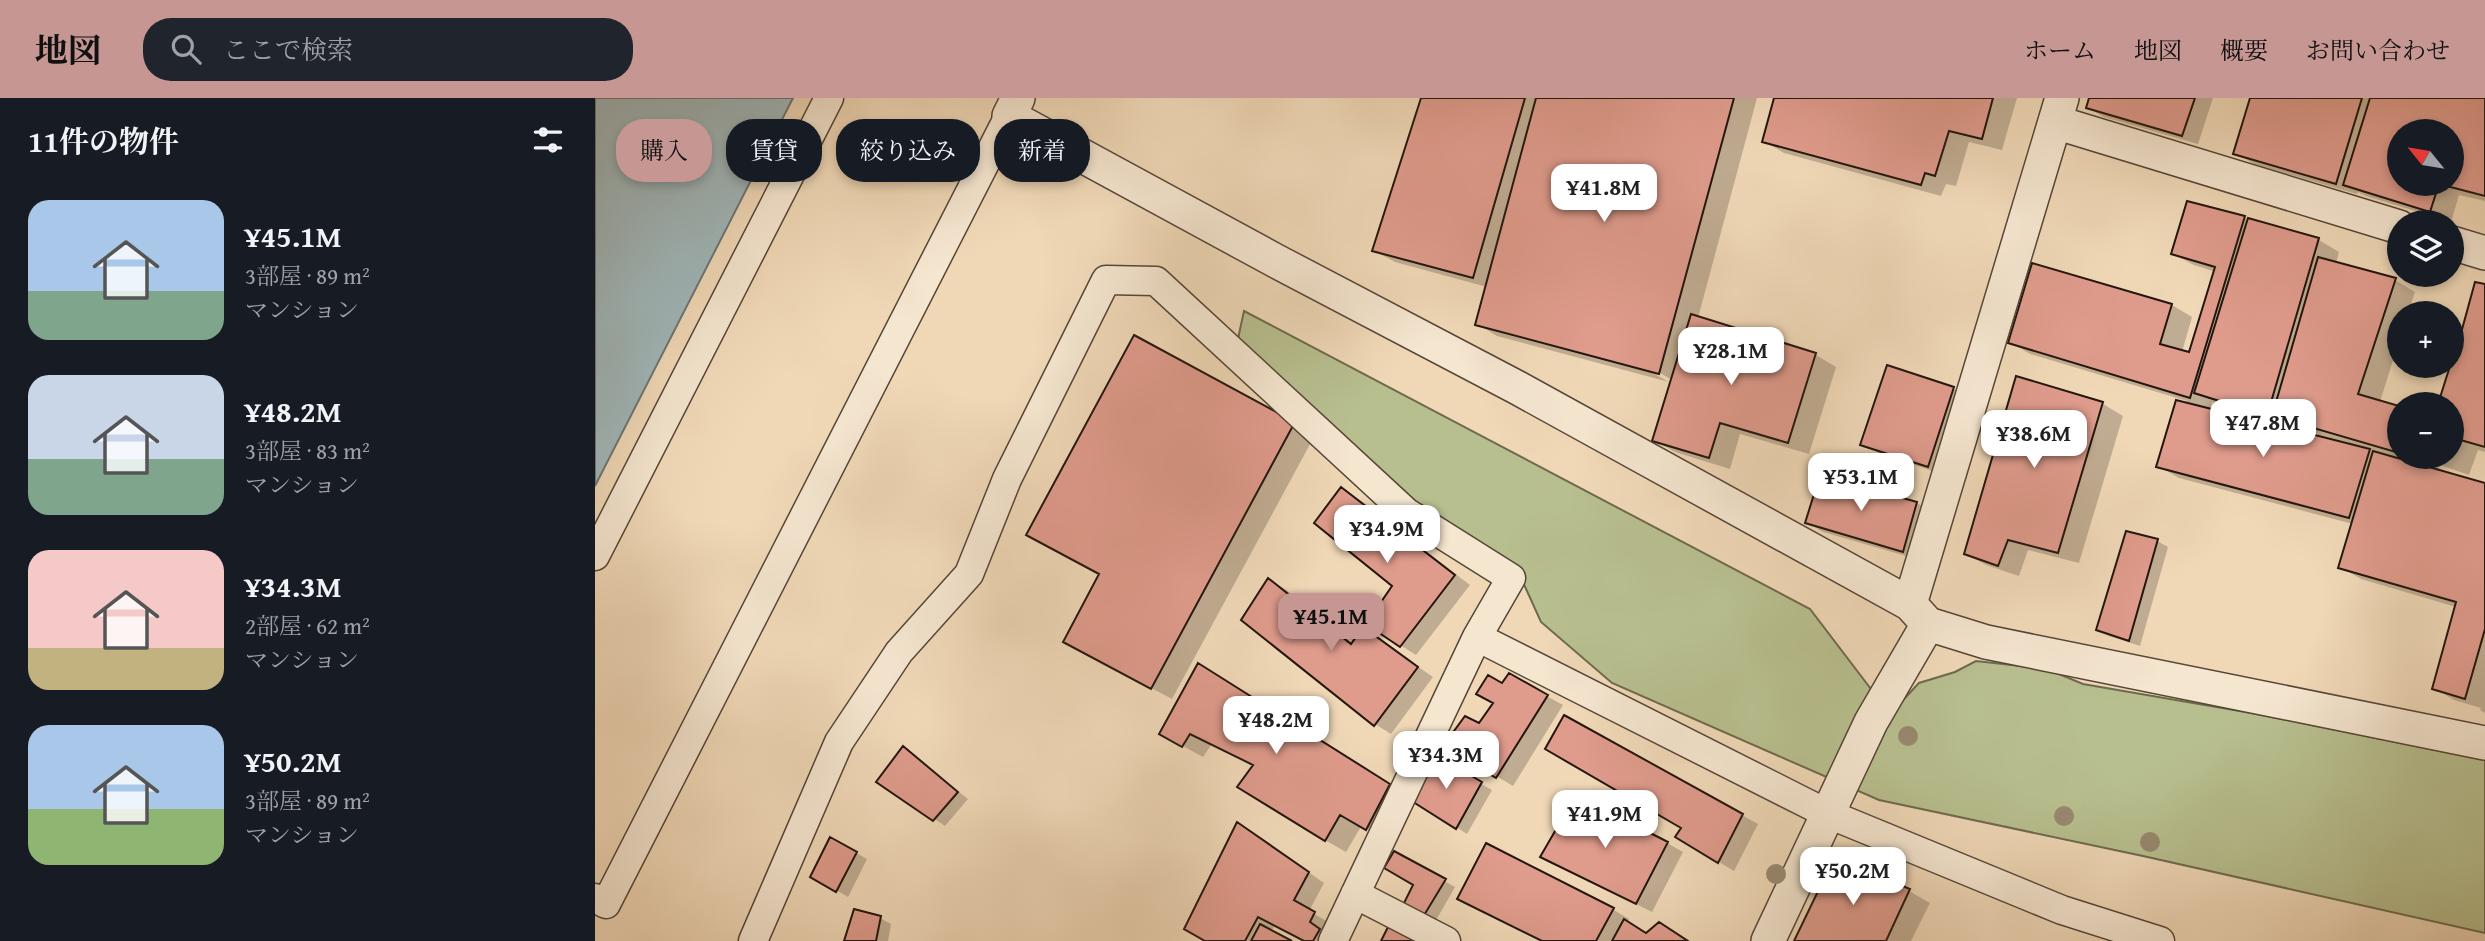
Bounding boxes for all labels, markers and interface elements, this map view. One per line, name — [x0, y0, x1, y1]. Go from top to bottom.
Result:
search box — [143, 18, 633, 81]
text: 地図 — [35, 26, 101, 74]
icon: search — [167, 30, 205, 68]
text: ここで検索 — [223, 30, 353, 69]
text: ホーム — [2024, 33, 2096, 68]
text: 地図 — [2134, 33, 2182, 68]
text: 概要 — [2220, 33, 2268, 68]
text: お問い合わせ — [2306, 33, 2450, 68]
text: 11件の物件 — [28, 119, 179, 163]
chip: 購入 — [616, 119, 712, 182]
chip: 賃貸 — [726, 119, 822, 182]
chip: 絞り込み — [836, 119, 980, 182]
chip: 新着 — [994, 119, 1090, 182]
north arrow — [2387, 119, 2464, 196]
map controls — [2387, 119, 2464, 469]
icon: filters — [529, 121, 567, 159]
pin: ¥41.8M — [1547, 164, 1661, 224]
text: ¥41.8M — [1567, 170, 1641, 203]
button: layers — [2387, 210, 2464, 287]
text: ¥45.1M — [245, 214, 341, 258]
icon: home — [84, 228, 168, 312]
text: 3部屋 · 89 m² — [245, 259, 370, 292]
text: マンション — [245, 293, 359, 326]
button: + — [2387, 301, 2464, 378]
pin: ¥28.1M — [1674, 328, 1788, 387]
text: ¥28.1M — [1694, 333, 1768, 366]
text: ¥48.2M — [245, 389, 341, 433]
button: − — [2387, 392, 2464, 469]
pin: ¥47.8M — [2206, 400, 2320, 459]
icon: home — [84, 403, 168, 487]
text: ¥47.8M — [2226, 405, 2300, 438]
pin: ¥38.6M — [1977, 410, 2091, 470]
text: ¥38.6M — [1997, 416, 2071, 449]
text: 3部屋 · 83 m² — [245, 434, 370, 467]
pin: ¥53.1M — [1804, 454, 1918, 513]
text: ¥53.1M — [1824, 459, 1898, 492]
text: マンション — [245, 468, 359, 501]
pin: ¥34.9M — [1330, 505, 1444, 565]
text: ¥34.9M — [1350, 511, 1424, 544]
text: ¥34.3M — [245, 564, 341, 608]
icon: home — [84, 578, 168, 662]
pin: ¥45.1M — [1274, 594, 1388, 653]
text: ¥45.1M — [1294, 599, 1368, 632]
text: 2部屋 · 62 m² — [245, 609, 370, 642]
text: マンション — [245, 643, 359, 676]
pin: ¥48.2M — [1219, 696, 1333, 756]
text: ¥48.2M — [1239, 702, 1313, 735]
pin: ¥34.3M — [1389, 732, 1503, 791]
text: ¥34.3M — [1409, 737, 1483, 770]
text: ¥50.2M — [245, 739, 341, 783]
icon: home — [84, 753, 168, 837]
text: 3部屋 · 89 m² — [245, 784, 370, 817]
pin: ¥41.9M — [1548, 790, 1662, 850]
text: ¥41.9M — [1568, 796, 1642, 829]
text: マンション — [245, 818, 359, 851]
pin: ¥50.2M — [1796, 848, 1910, 907]
text: ¥50.2M — [1816, 853, 1890, 886]

